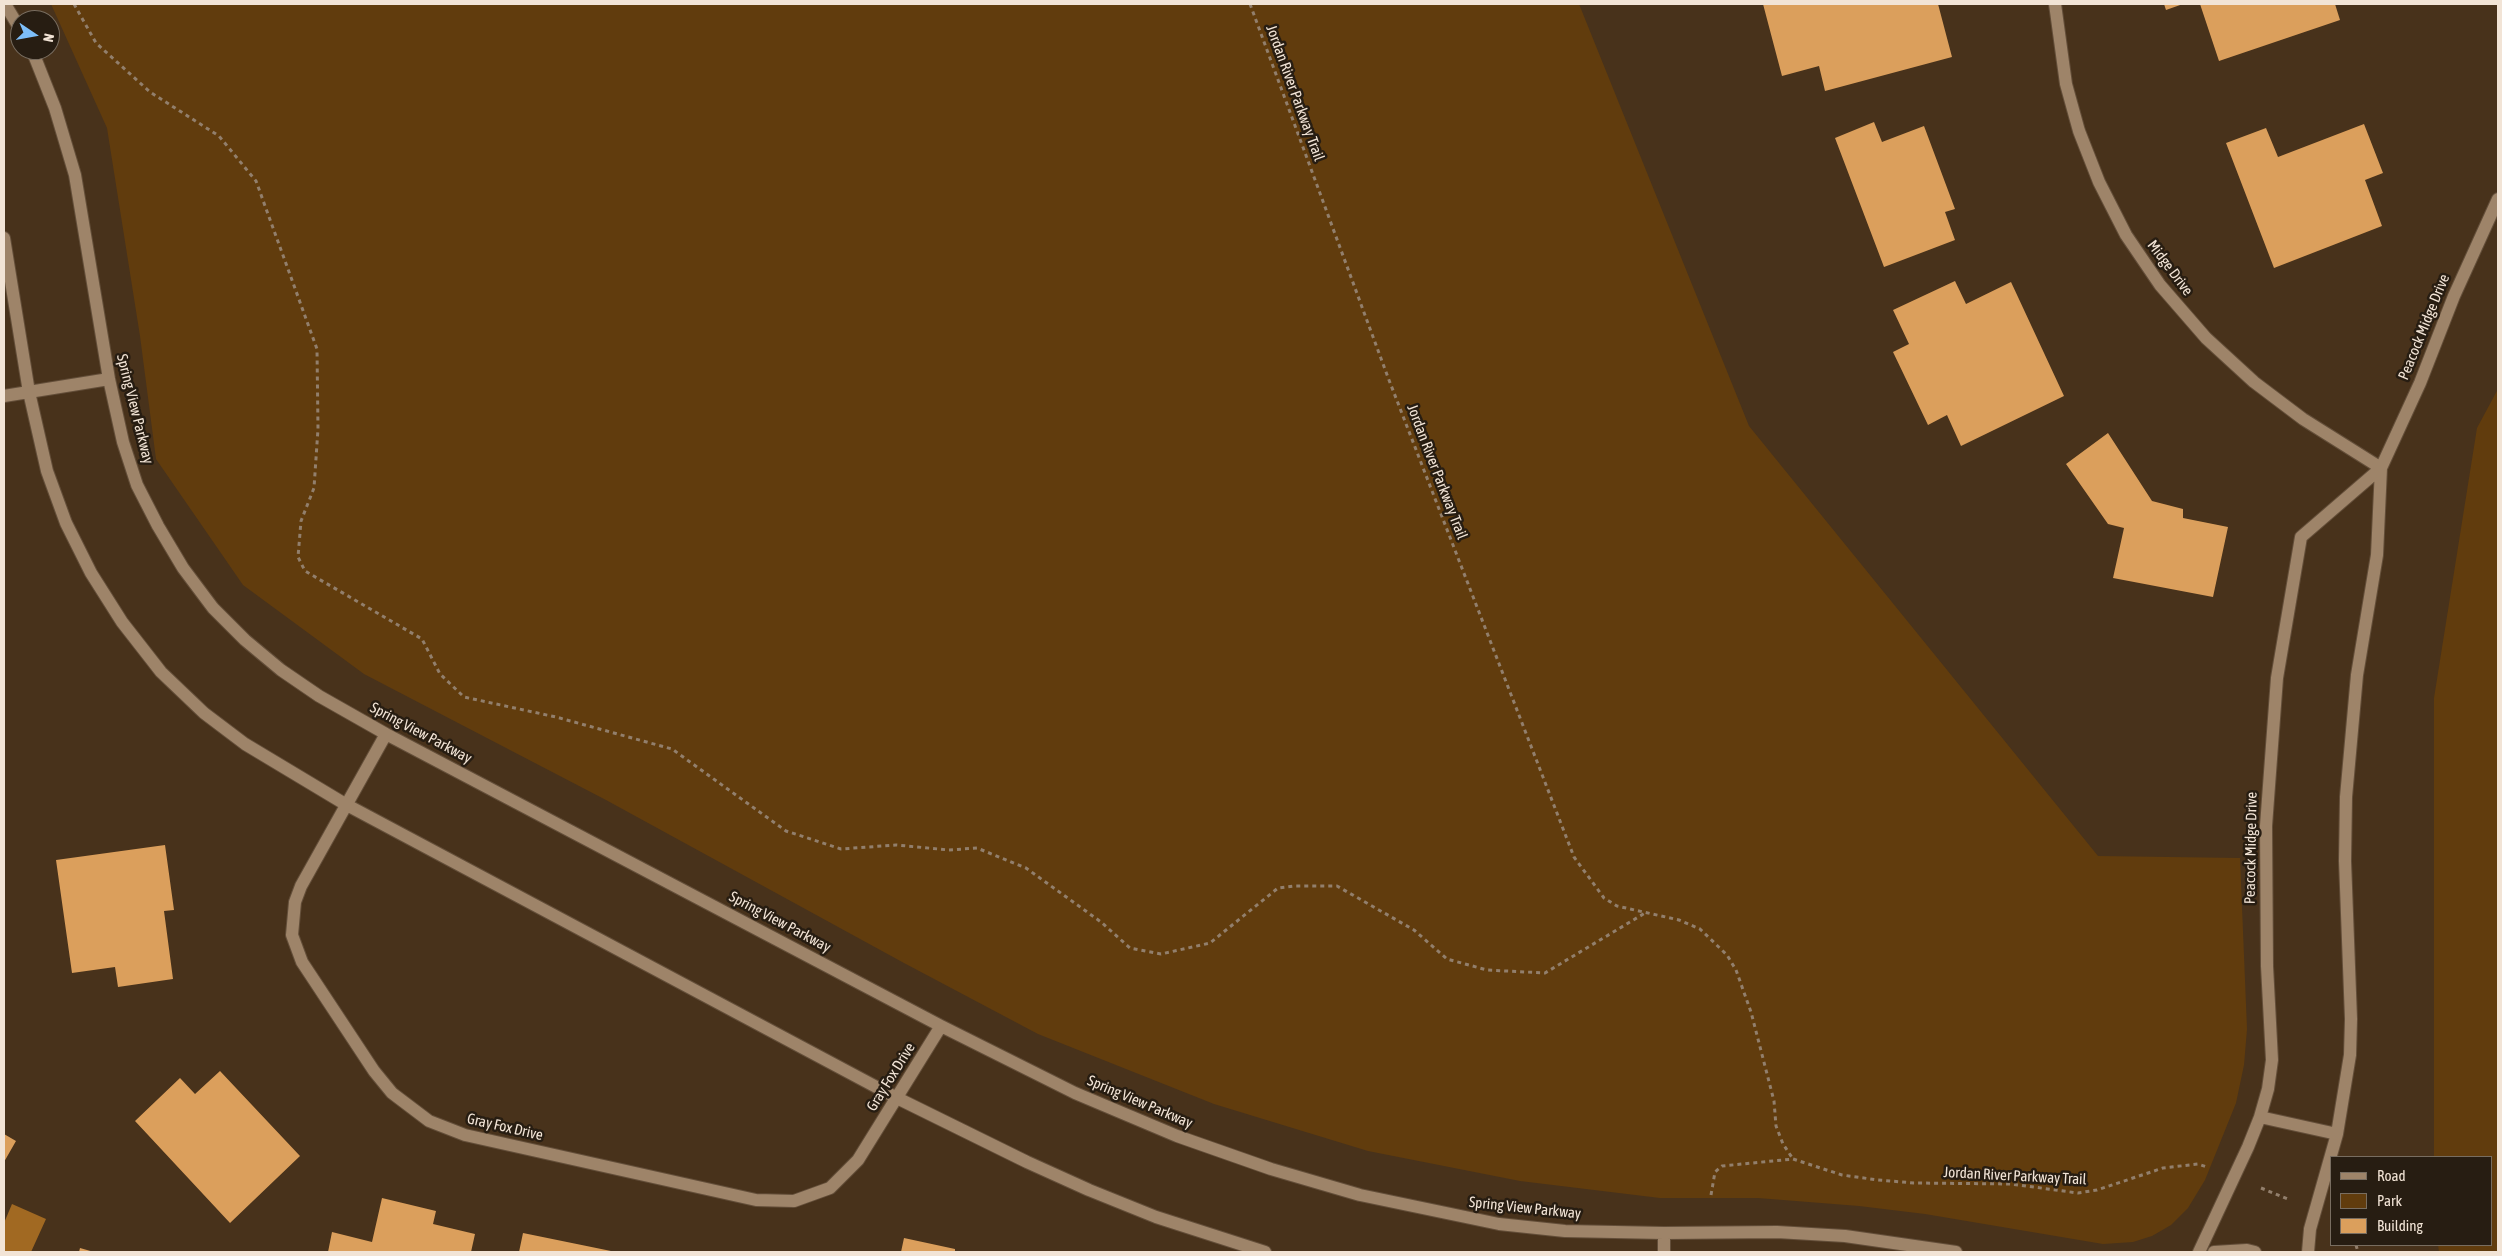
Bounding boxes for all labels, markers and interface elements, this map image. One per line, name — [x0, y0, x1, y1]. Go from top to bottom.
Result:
north arrow — [10, 10, 60, 60]
street label: Jordan River Parkway Trail — [1262, 23, 1328, 163]
text: N — [40, 32, 57, 44]
street label: Midge Drive — [2143, 237, 2197, 299]
street label: Peacock Midge Drive — [2395, 271, 2453, 383]
street label: Spring View Parkway — [113, 352, 157, 466]
street label: Jordan River Parkway Trail — [1403, 402, 1471, 542]
street label: Spring View Parkway — [367, 699, 475, 767]
street label: Peacock Midge Drive — [2241, 792, 2261, 904]
street label: Spring View Parkway — [726, 888, 834, 956]
street label: Gray Fox Drive — [863, 1040, 919, 1114]
street label: Spring View Parkway — [1085, 1072, 1195, 1132]
street label: Gray Fox Drive — [465, 1110, 545, 1144]
legend — [2330, 1156, 2492, 1246]
street label: Jordan River Parkway Trail — [1943, 1163, 2087, 1189]
text: Road — [2377, 1167, 2406, 1184]
text: Park — [2377, 1192, 2402, 1209]
street label: Spring View Parkway — [1468, 1193, 1582, 1223]
text: Building — [2377, 1217, 2423, 1234]

